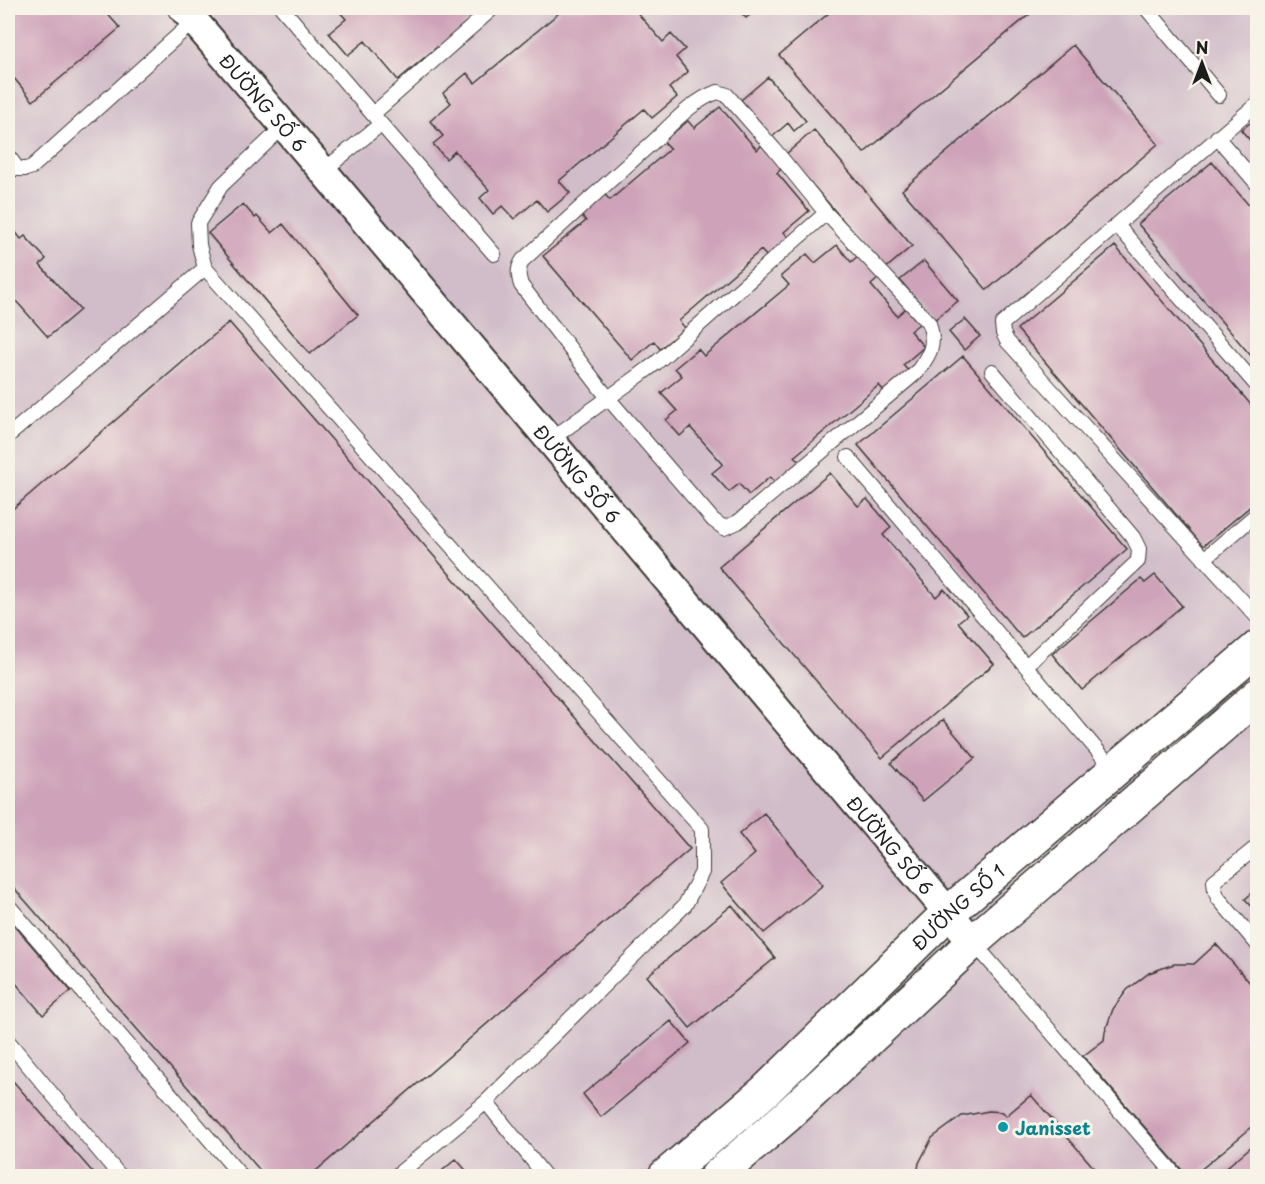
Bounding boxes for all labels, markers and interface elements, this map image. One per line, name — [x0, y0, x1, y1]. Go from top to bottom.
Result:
north arrow — [1172, 33, 1232, 93]
text: N — [1196, 35, 1208, 59]
street label: ĐƯỜNG SỐ 6 — [214, 47, 314, 157]
street label: ĐƯỜNG SỐ 6 — [528, 418, 627, 528]
street label: ĐƯỜNG SỐ 6 — [841, 789, 941, 900]
street label: ĐƯỜNG SỐ 1 — [905, 857, 1010, 956]
place label: Janisset — [1015, 1114, 1091, 1141]
marker: Janisset — [996, 1120, 1010, 1134]

